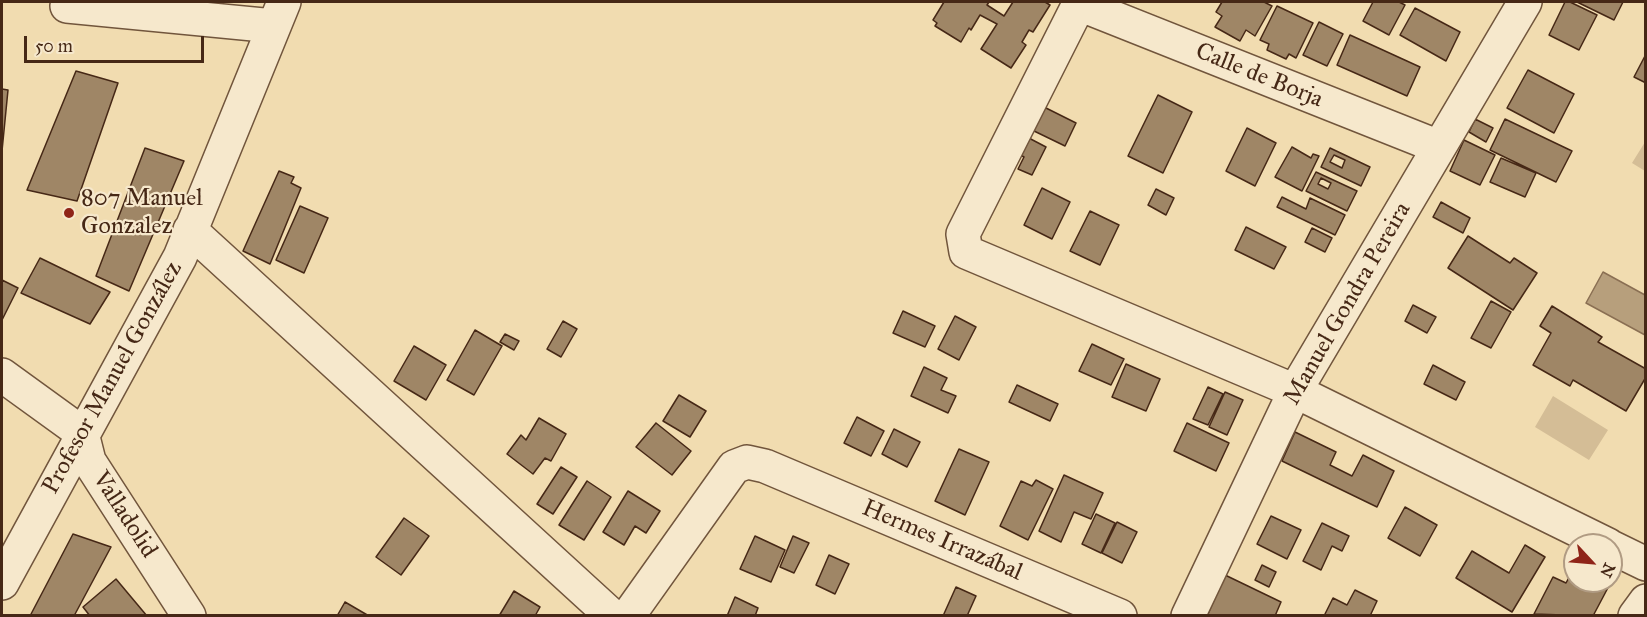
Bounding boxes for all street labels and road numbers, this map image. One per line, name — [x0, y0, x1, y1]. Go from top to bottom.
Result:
street label: Calle de Borja — [1191, 37, 1327, 115]
street label: Manuel Gondra Pereira — [1278, 198, 1418, 410]
street label: Profesor Manuel González — [37, 257, 189, 499]
street label: Valladolid — [85, 466, 163, 564]
street label: Hermes Irrazábal — [857, 494, 1027, 588]

